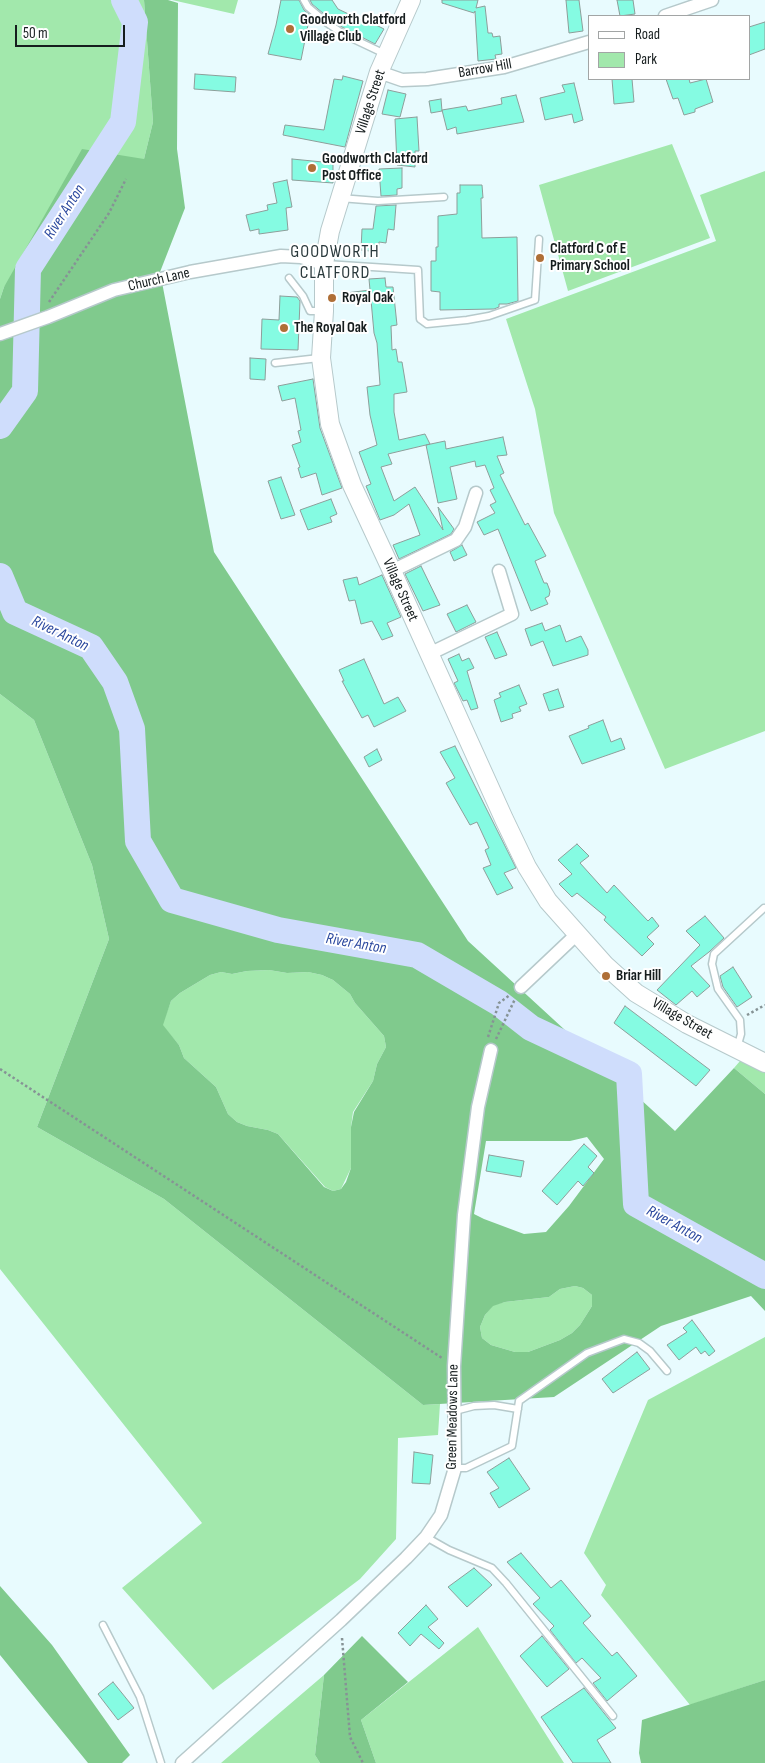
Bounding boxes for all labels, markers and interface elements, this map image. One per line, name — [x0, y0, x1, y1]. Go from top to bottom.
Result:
place label: Goodworth Clatford Village Club — [300, 11, 406, 46]
scale bar — [18, 15, 128, 47]
legend — [588, 15, 750, 80]
marker: Goodworth Clatford Village Club — [284, 23, 296, 35]
text: 50 m — [23, 24, 48, 43]
text: Road — [635, 25, 660, 44]
text: Park — [635, 50, 657, 69]
street label: Barrow Hill — [457, 55, 513, 83]
street label: Village Street — [352, 67, 390, 137]
place label: Goodworth Clatford Post Office — [322, 150, 428, 185]
marker: Goodworth Clatford Post Office — [306, 162, 318, 174]
water label: River Anton — [40, 181, 90, 243]
place label: Clatford C of E Primary School — [550, 240, 630, 275]
district label: GOODWORTH CLATFORD — [289, 241, 381, 284]
marker: Clatford C of E Primary School — [534, 252, 546, 264]
street label: Church Lane — [126, 264, 192, 296]
place label: Royal Oak — [342, 289, 393, 307]
marker: Royal Oak — [326, 292, 338, 304]
place label: The Royal Oak — [294, 319, 367, 337]
marker: The Royal Oak — [278, 322, 290, 334]
street label: Village Street — [378, 556, 422, 624]
water label: River Anton — [28, 612, 92, 656]
water label: River Anton — [324, 929, 388, 959]
place label: Briar Hill — [616, 967, 661, 985]
marker: Briar Hill — [600, 970, 612, 982]
street label: Village Street — [649, 994, 715, 1044]
water label: River Anton — [643, 1202, 705, 1248]
street label: Green Meadows Lane — [443, 1364, 463, 1470]

